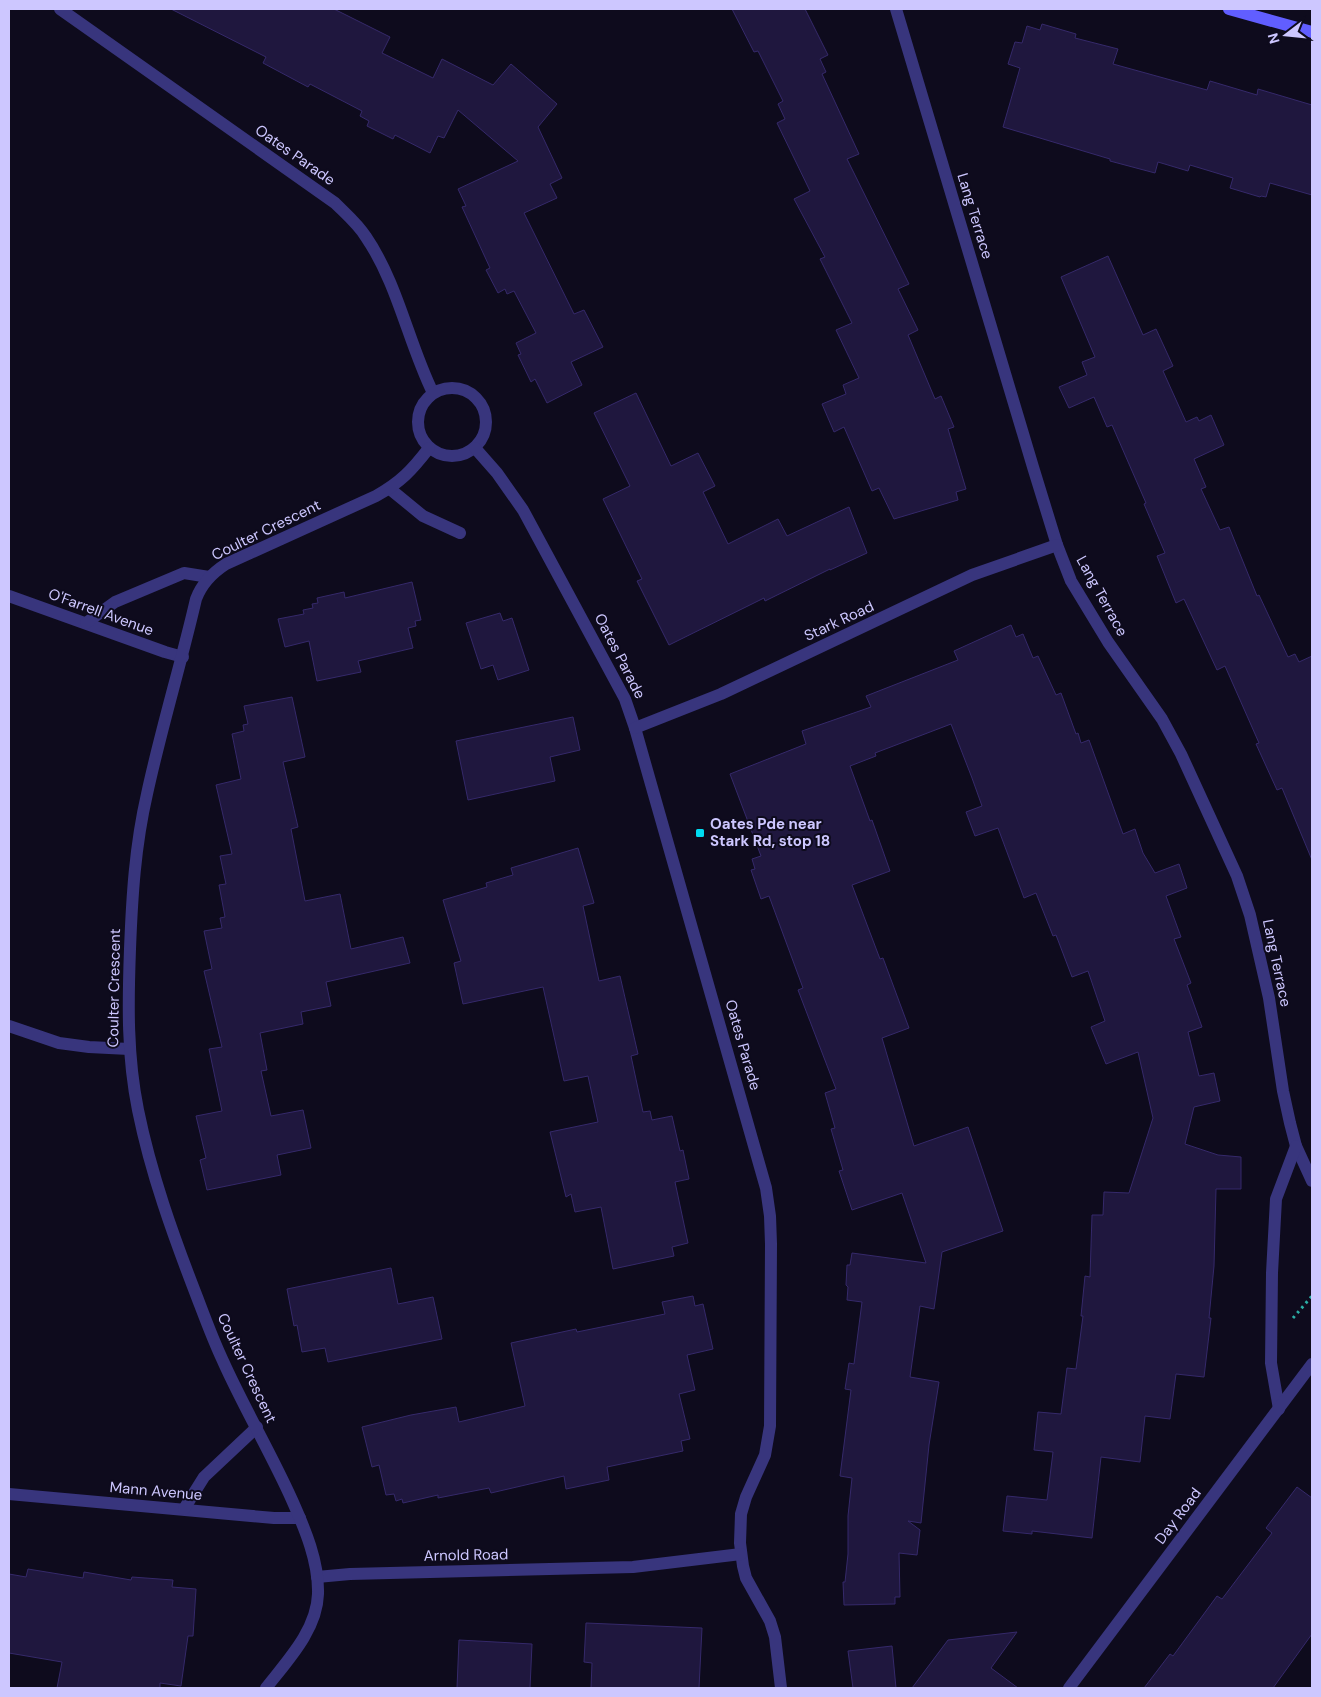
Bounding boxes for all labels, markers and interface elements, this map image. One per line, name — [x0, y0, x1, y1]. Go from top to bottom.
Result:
north arrow — [1261, 10, 1311, 60]
text: N — [1263, 31, 1284, 46]
street label: Oates Parade — [251, 120, 339, 190]
street label: Lang Terrace — [952, 171, 998, 261]
street label: Coulter Crescent — [208, 495, 324, 565]
street label: Lang Terrace — [1072, 552, 1132, 640]
street label: O'Farrell Avenue — [46, 584, 156, 640]
street label: Stark Road — [801, 596, 877, 646]
street label: Oates Parade — [590, 610, 650, 702]
place label: Oates Pde near Stark Rd, stop 18 — [710, 814, 830, 851]
marker: Oates Pde near Stark Rd, stop 18 — [694, 827, 706, 839]
street label: Lang Terrace — [1258, 917, 1296, 1009]
street label: Coulter Crescent — [103, 928, 125, 1048]
street label: Oates Parade — [721, 997, 765, 1093]
street label: Coulter Crescent — [213, 1310, 281, 1426]
street label: Mann Avenue — [109, 1477, 203, 1505]
street label: Day Road — [1150, 1484, 1206, 1548]
street label: Arnold Road — [423, 1544, 509, 1566]

